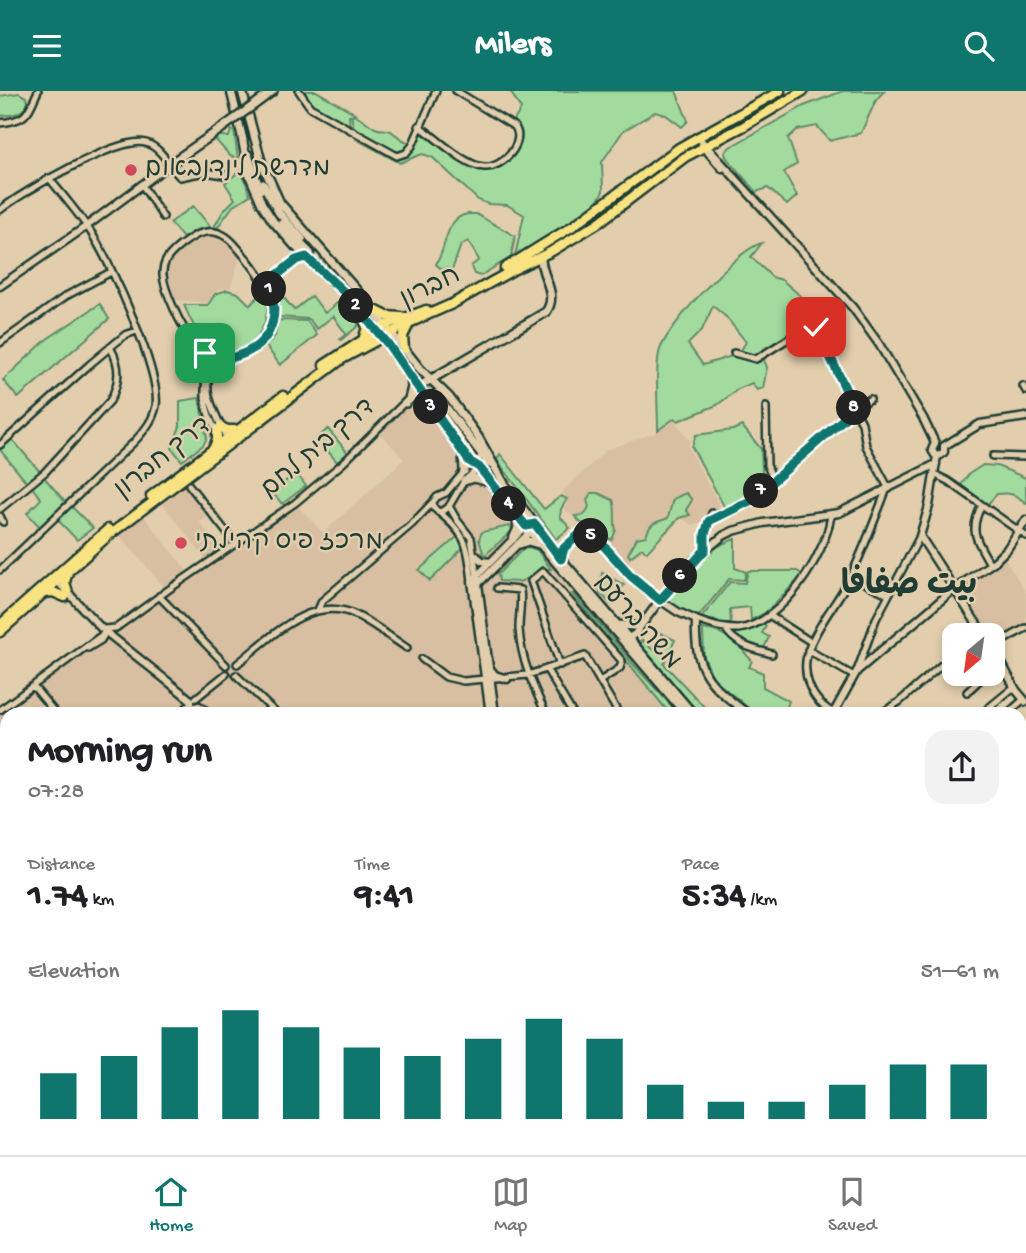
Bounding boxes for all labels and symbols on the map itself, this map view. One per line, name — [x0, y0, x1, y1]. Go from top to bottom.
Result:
place label: מדרשת לינדנבאום — [145, 153, 330, 186]
marker: מדרשת לינדנבאום — [123, 162, 139, 178]
street label: חברון — [396, 261, 466, 317]
pin: 1 — [252, 271, 286, 307]
pin: 2 — [338, 289, 374, 323]
pin — [786, 297, 846, 357]
pin — [175, 323, 235, 383]
pin: 3 — [414, 389, 448, 425]
pin: 8 — [836, 391, 872, 425]
street label: דרך בית לחם — [254, 392, 382, 507]
street label: דרך חברון — [110, 412, 218, 506]
pin: 7 — [744, 473, 778, 509]
pin: 4 — [491, 487, 526, 521]
pin: 5 — [574, 519, 608, 553]
place label: מרכז פיס קהילתי — [195, 526, 383, 559]
marker: מרכז פיס קהילתי — [173, 535, 189, 551]
pin: 6 — [662, 559, 698, 594]
district label: بيت صفافا — [841, 564, 977, 606]
street label: משה ברעם — [586, 569, 686, 677]
north arrow — [942, 623, 1004, 686]

